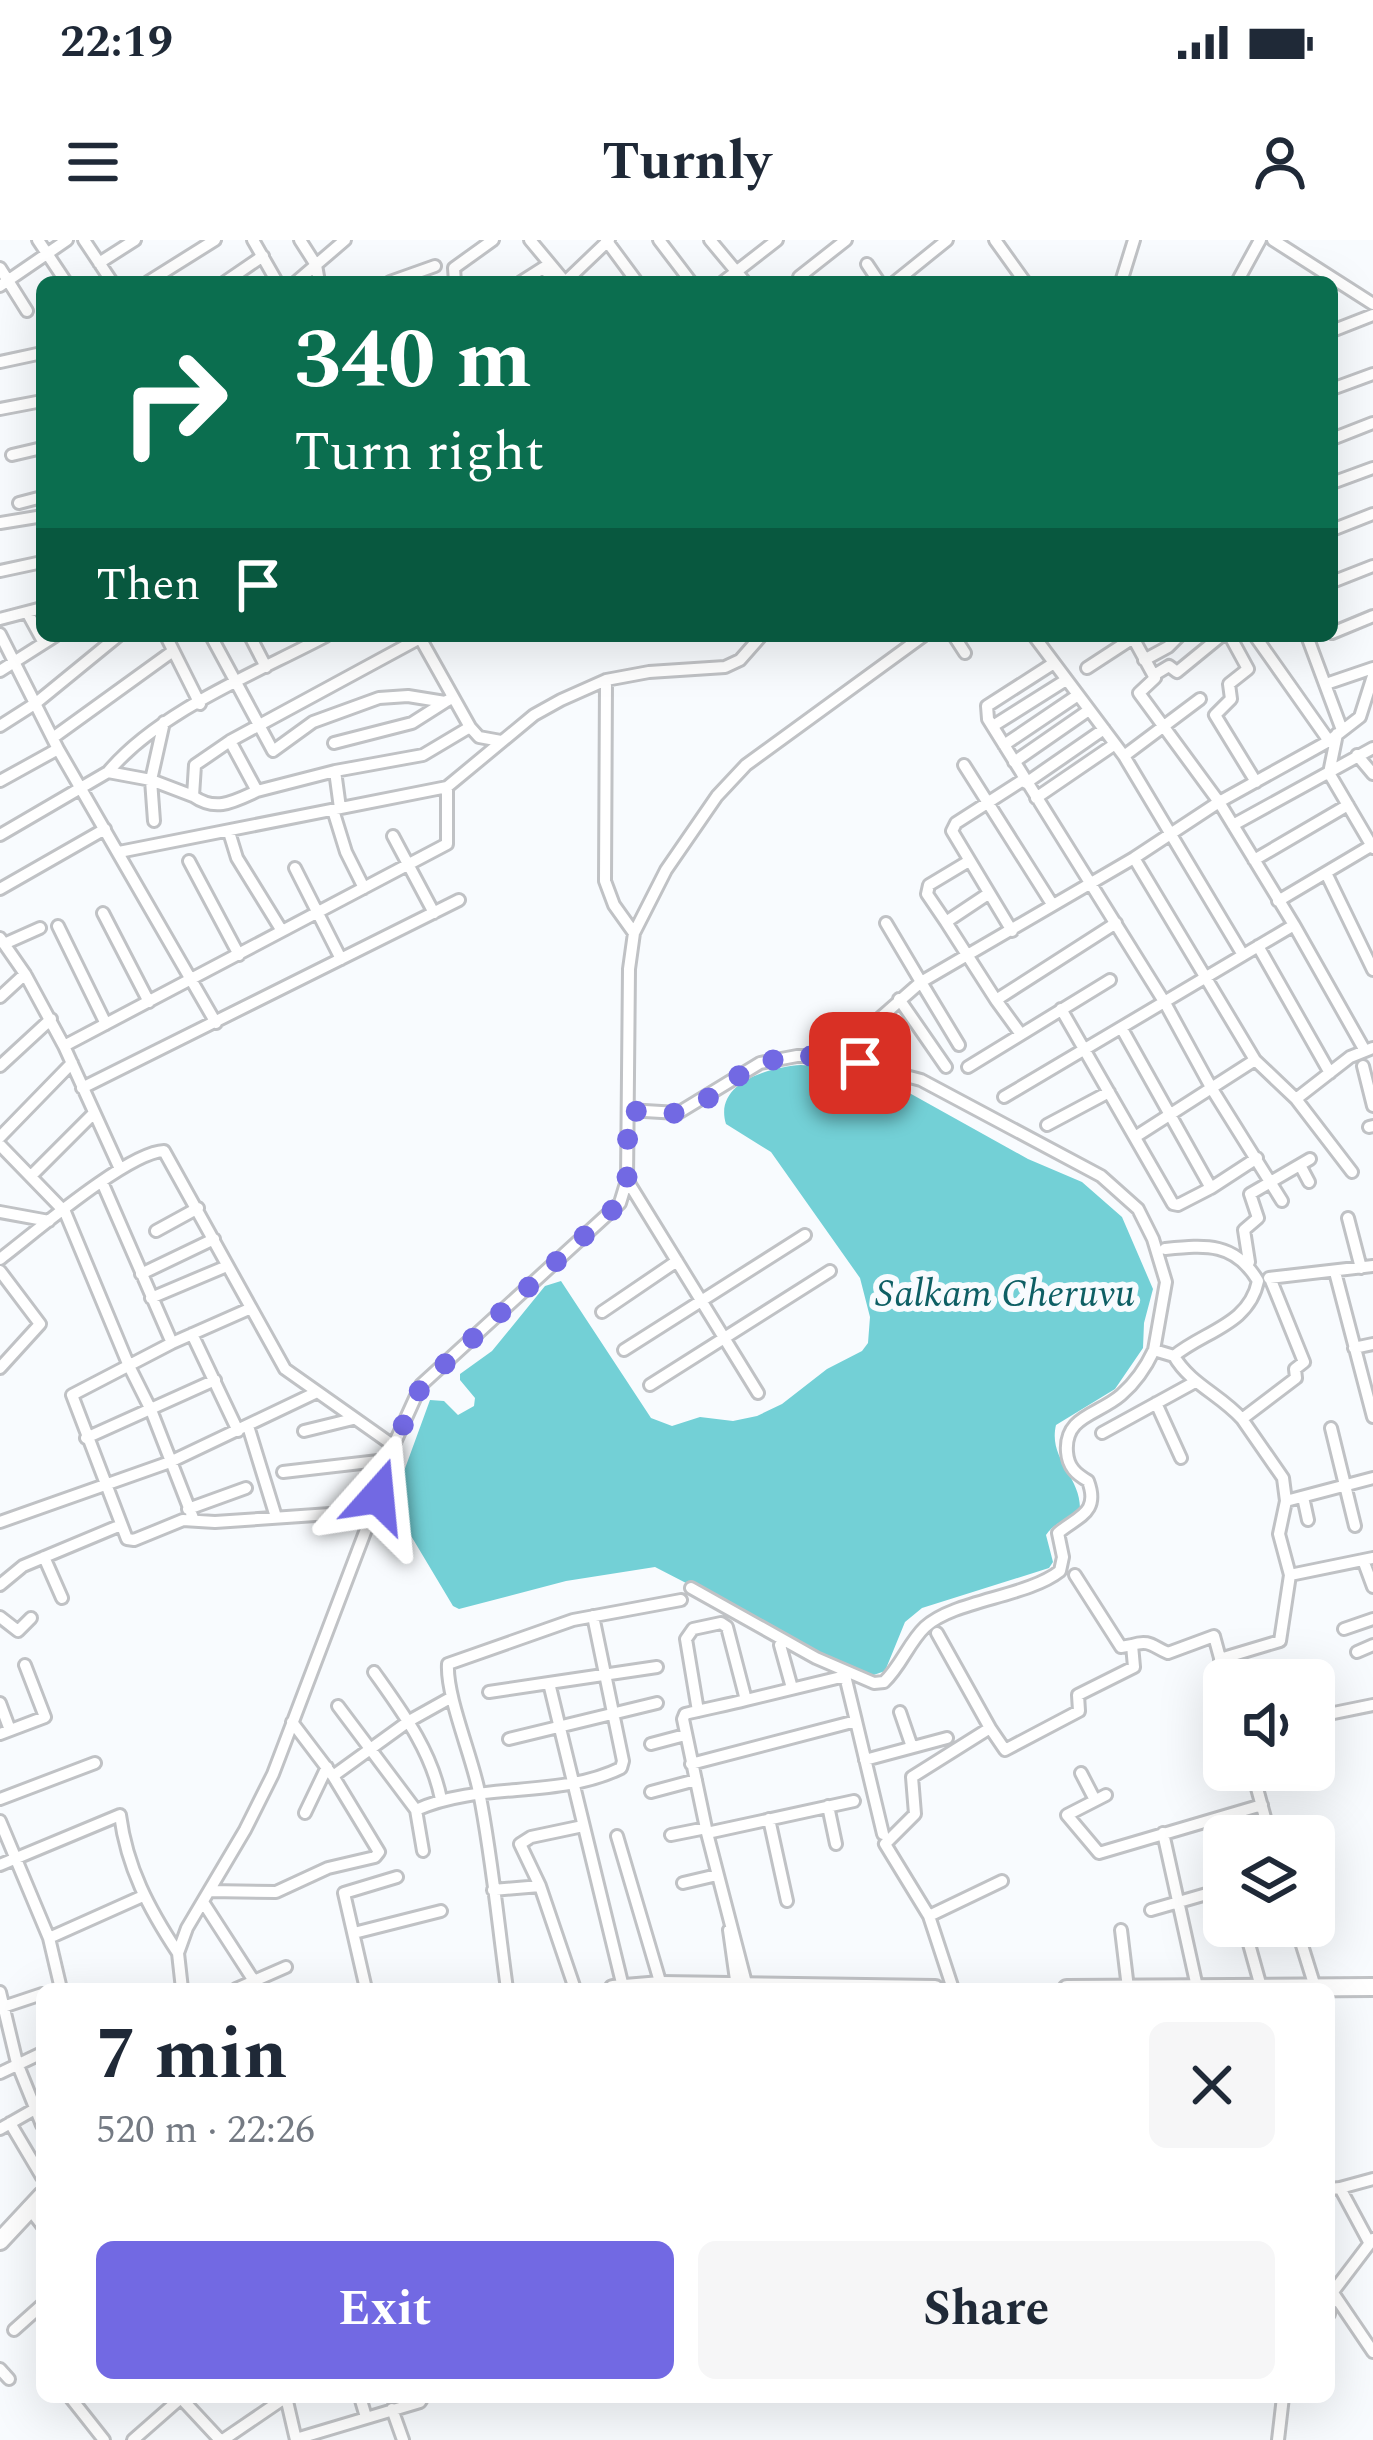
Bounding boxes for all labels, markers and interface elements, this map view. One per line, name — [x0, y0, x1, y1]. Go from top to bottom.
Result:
text: 22:19 — [60, 8, 173, 77]
text: Turnly — [602, 121, 771, 203]
icon: menu — [60, 129, 126, 195]
icon: person — [1247, 129, 1313, 195]
text: 340 m — [294, 297, 532, 425]
icon: right — [96, 324, 252, 480]
text: Turn right — [294, 412, 544, 494]
text: Then — [96, 551, 201, 620]
icon: arrive — [225, 552, 291, 618]
pin — [809, 1012, 911, 1114]
icon: arrive — [827, 1030, 893, 1096]
water label: Salkam Cheruvu — [875, 1265, 1135, 1324]
position arrow — [315, 1433, 441, 1559]
map controls — [1203, 1659, 1335, 1947]
button: sound — [1203, 1659, 1335, 1791]
button: layers — [1203, 1815, 1335, 1947]
text: 7 min — [96, 2001, 288, 2110]
button: close — [1149, 2022, 1275, 2148]
text: 520 m · 22:26 — [96, 2101, 315, 2160]
button: Exit — [96, 2241, 674, 2379]
button: Share — [698, 2241, 1275, 2379]

